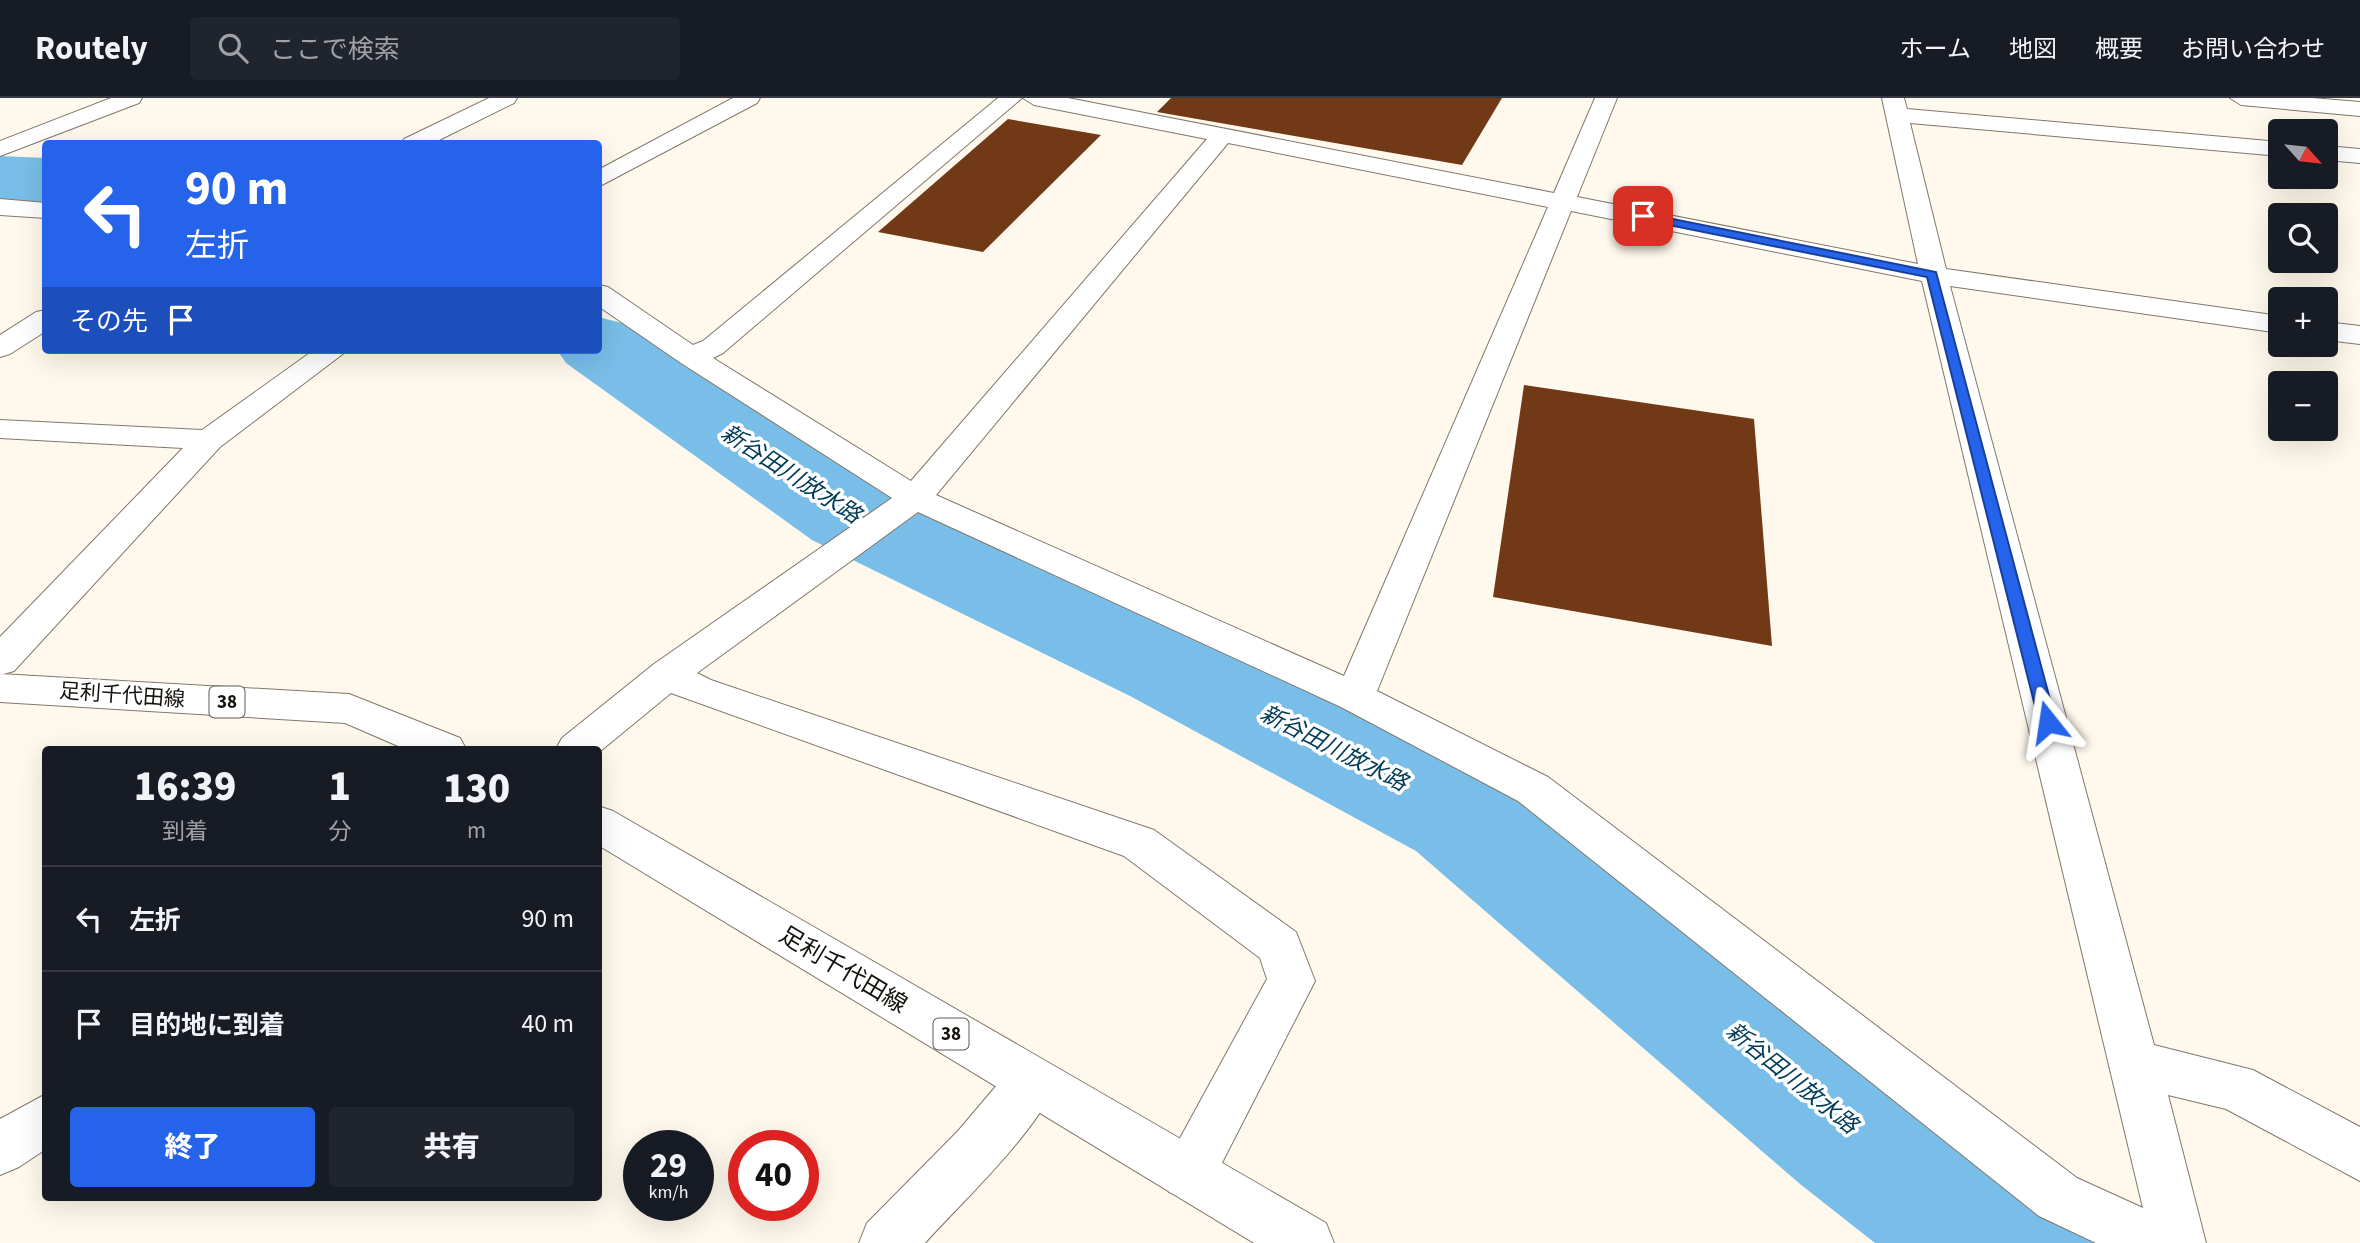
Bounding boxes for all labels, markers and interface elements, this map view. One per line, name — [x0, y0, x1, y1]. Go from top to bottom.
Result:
search box — [190, 17, 680, 80]
text: Routely — [35, 25, 148, 72]
icon: search — [214, 29, 252, 67]
text: ここで検索 — [270, 31, 400, 68]
text: ホーム — [1900, 32, 1971, 67]
text: 地図 — [2009, 32, 2057, 67]
text: 概要 — [2095, 32, 2143, 67]
text: お問い合わせ — [2181, 32, 2325, 67]
north arrow — [2268, 119, 2338, 189]
map controls — [2268, 119, 2338, 441]
text: 90 m — [185, 154, 289, 224]
icon: left — [70, 168, 161, 259]
pin — [1613, 186, 1673, 246]
icon: arrive — [1624, 197, 1662, 235]
button: search — [2268, 203, 2338, 273]
text: 左折 — [185, 223, 249, 269]
button: + — [2268, 287, 2338, 357]
icon: arrive — [162, 301, 200, 339]
text: その先 — [70, 303, 148, 340]
button: − — [2268, 371, 2338, 441]
water label: 新谷田川放水路 — [715, 416, 869, 533]
street label: 足利千代田線 — [58, 676, 186, 714]
position arrow — [2011, 685, 2085, 759]
road number: 38 — [210, 687, 244, 718]
water label: 新谷田川放水路 — [1255, 697, 1415, 800]
text: 16:39 — [134, 757, 236, 817]
text: 1 — [328, 757, 351, 817]
text: 130 — [443, 759, 510, 819]
text: m — [467, 814, 486, 847]
text: 到着 — [162, 815, 208, 848]
text: 分 — [328, 815, 351, 848]
icon: left — [70, 900, 108, 938]
text: 90 m — [521, 900, 574, 937]
text: 左折 — [129, 902, 181, 939]
street label: 足利千代田線 — [772, 918, 914, 1022]
icon: arrive — [70, 1005, 108, 1043]
text: 40 m — [521, 1005, 574, 1042]
text: 目的地に到着 — [129, 1007, 285, 1044]
water label: 新谷田川放水路 — [1719, 1015, 1866, 1143]
road number: 38 — [934, 1018, 968, 1050]
button: 終了 — [70, 1107, 315, 1187]
button: 共有 — [329, 1107, 574, 1187]
speed limit sign: 40 — [728, 1130, 819, 1221]
text: 29 — [650, 1141, 687, 1191]
text: km/h — [649, 1180, 688, 1205]

